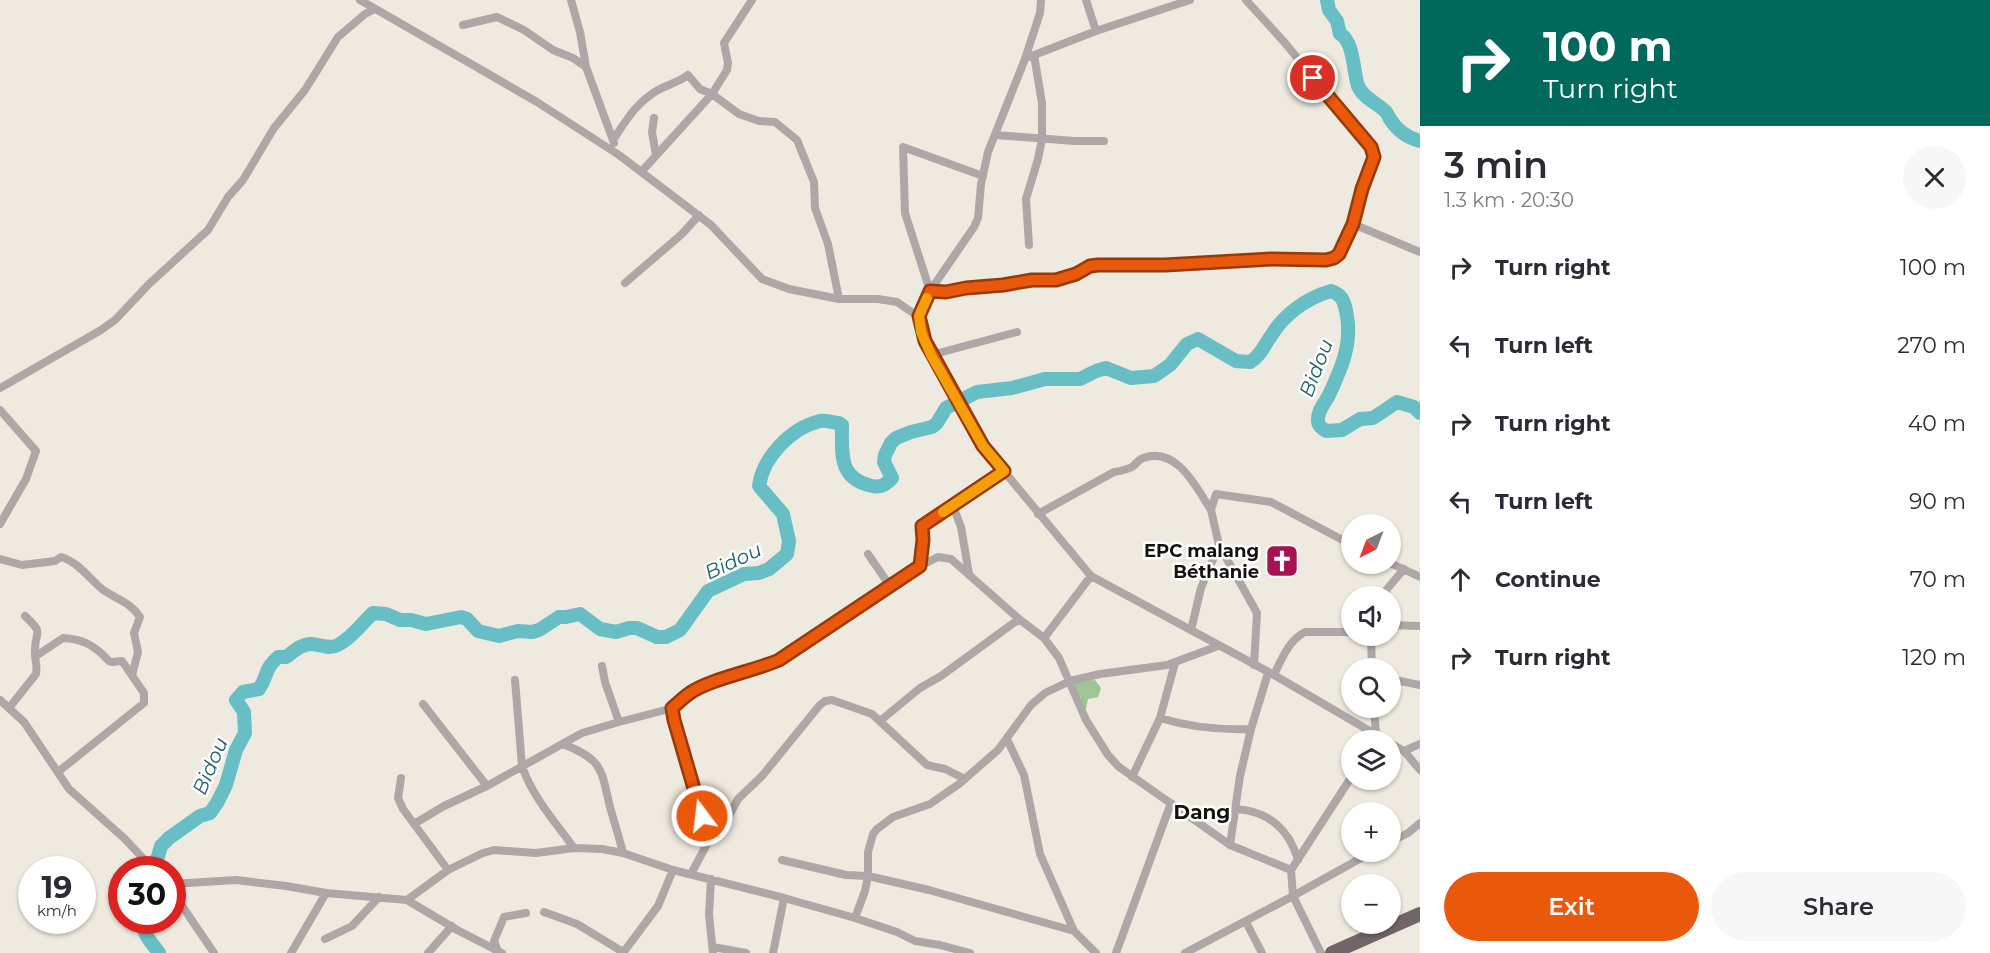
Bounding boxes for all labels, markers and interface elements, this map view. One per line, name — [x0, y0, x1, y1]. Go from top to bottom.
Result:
text: 100 m — [1543, 20, 1672, 72]
icon: right — [1444, 24, 1522, 102]
pin — [1287, 52, 1338, 103]
icon: arrive — [1296, 61, 1329, 94]
text: Turn right — [1543, 72, 1678, 105]
text: 3 min — [1444, 143, 1548, 187]
button: close — [1903, 146, 1966, 209]
text: 1.3 km · 20:30 — [1444, 188, 1574, 212]
icon: right — [1444, 251, 1477, 284]
text: Turn right — [1495, 254, 1610, 281]
text: 100 m — [1900, 254, 1966, 281]
icon: left — [1444, 329, 1477, 362]
text: Turn left — [1495, 332, 1593, 359]
text: 270 m — [1897, 332, 1966, 359]
water label: Bidou — [1294, 336, 1338, 400]
icon: right — [1444, 407, 1477, 440]
text: Turn right — [1495, 410, 1610, 437]
text: 40 m — [1908, 410, 1966, 437]
icon: left — [1444, 485, 1477, 518]
text: Turn left — [1495, 488, 1593, 515]
text: 90 m — [1909, 488, 1966, 515]
north arrow — [1341, 514, 1401, 574]
map controls — [1341, 514, 1401, 934]
water label: Bidou — [701, 537, 765, 585]
place label: EPC malang Béthanie — [1144, 540, 1259, 583]
church icon: EPC malang Béthanie — [1264, 543, 1300, 579]
icon: ahead — [1444, 563, 1477, 596]
text: Continue — [1495, 566, 1601, 593]
text: 70 m — [1910, 566, 1966, 593]
button: sound — [1341, 586, 1401, 646]
icon: right — [1444, 641, 1477, 674]
text: Turn right — [1495, 644, 1610, 671]
text: 120 m — [1902, 644, 1966, 671]
button: search — [1341, 658, 1401, 718]
button: layers — [1341, 730, 1401, 790]
water label: Bidou — [187, 734, 233, 798]
position arrow — [670, 784, 734, 848]
district label: Dang — [1174, 800, 1230, 824]
button: + — [1341, 802, 1401, 862]
speed limit sign: 30 — [108, 856, 186, 934]
text: 19 — [42, 869, 72, 906]
button: Exit — [1444, 872, 1699, 941]
button: Share — [1711, 872, 1966, 941]
button: − — [1341, 874, 1401, 934]
text: km/h — [37, 901, 77, 920]

